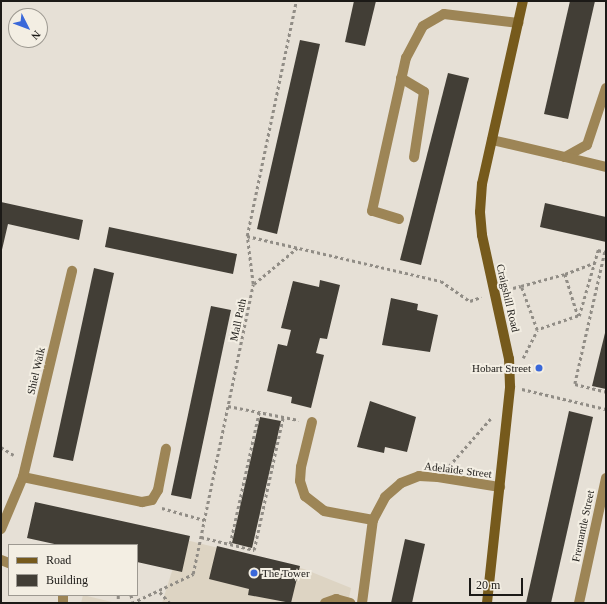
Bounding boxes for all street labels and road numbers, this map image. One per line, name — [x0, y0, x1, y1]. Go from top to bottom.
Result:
street label: Craigshill Road — [494, 263, 522, 333]
street label: Mall Path — [227, 298, 249, 342]
street label: Shiel Walk — [24, 346, 48, 396]
street label: Adelaide Street — [423, 459, 493, 481]
street label: Fremantle Street — [569, 489, 597, 563]

